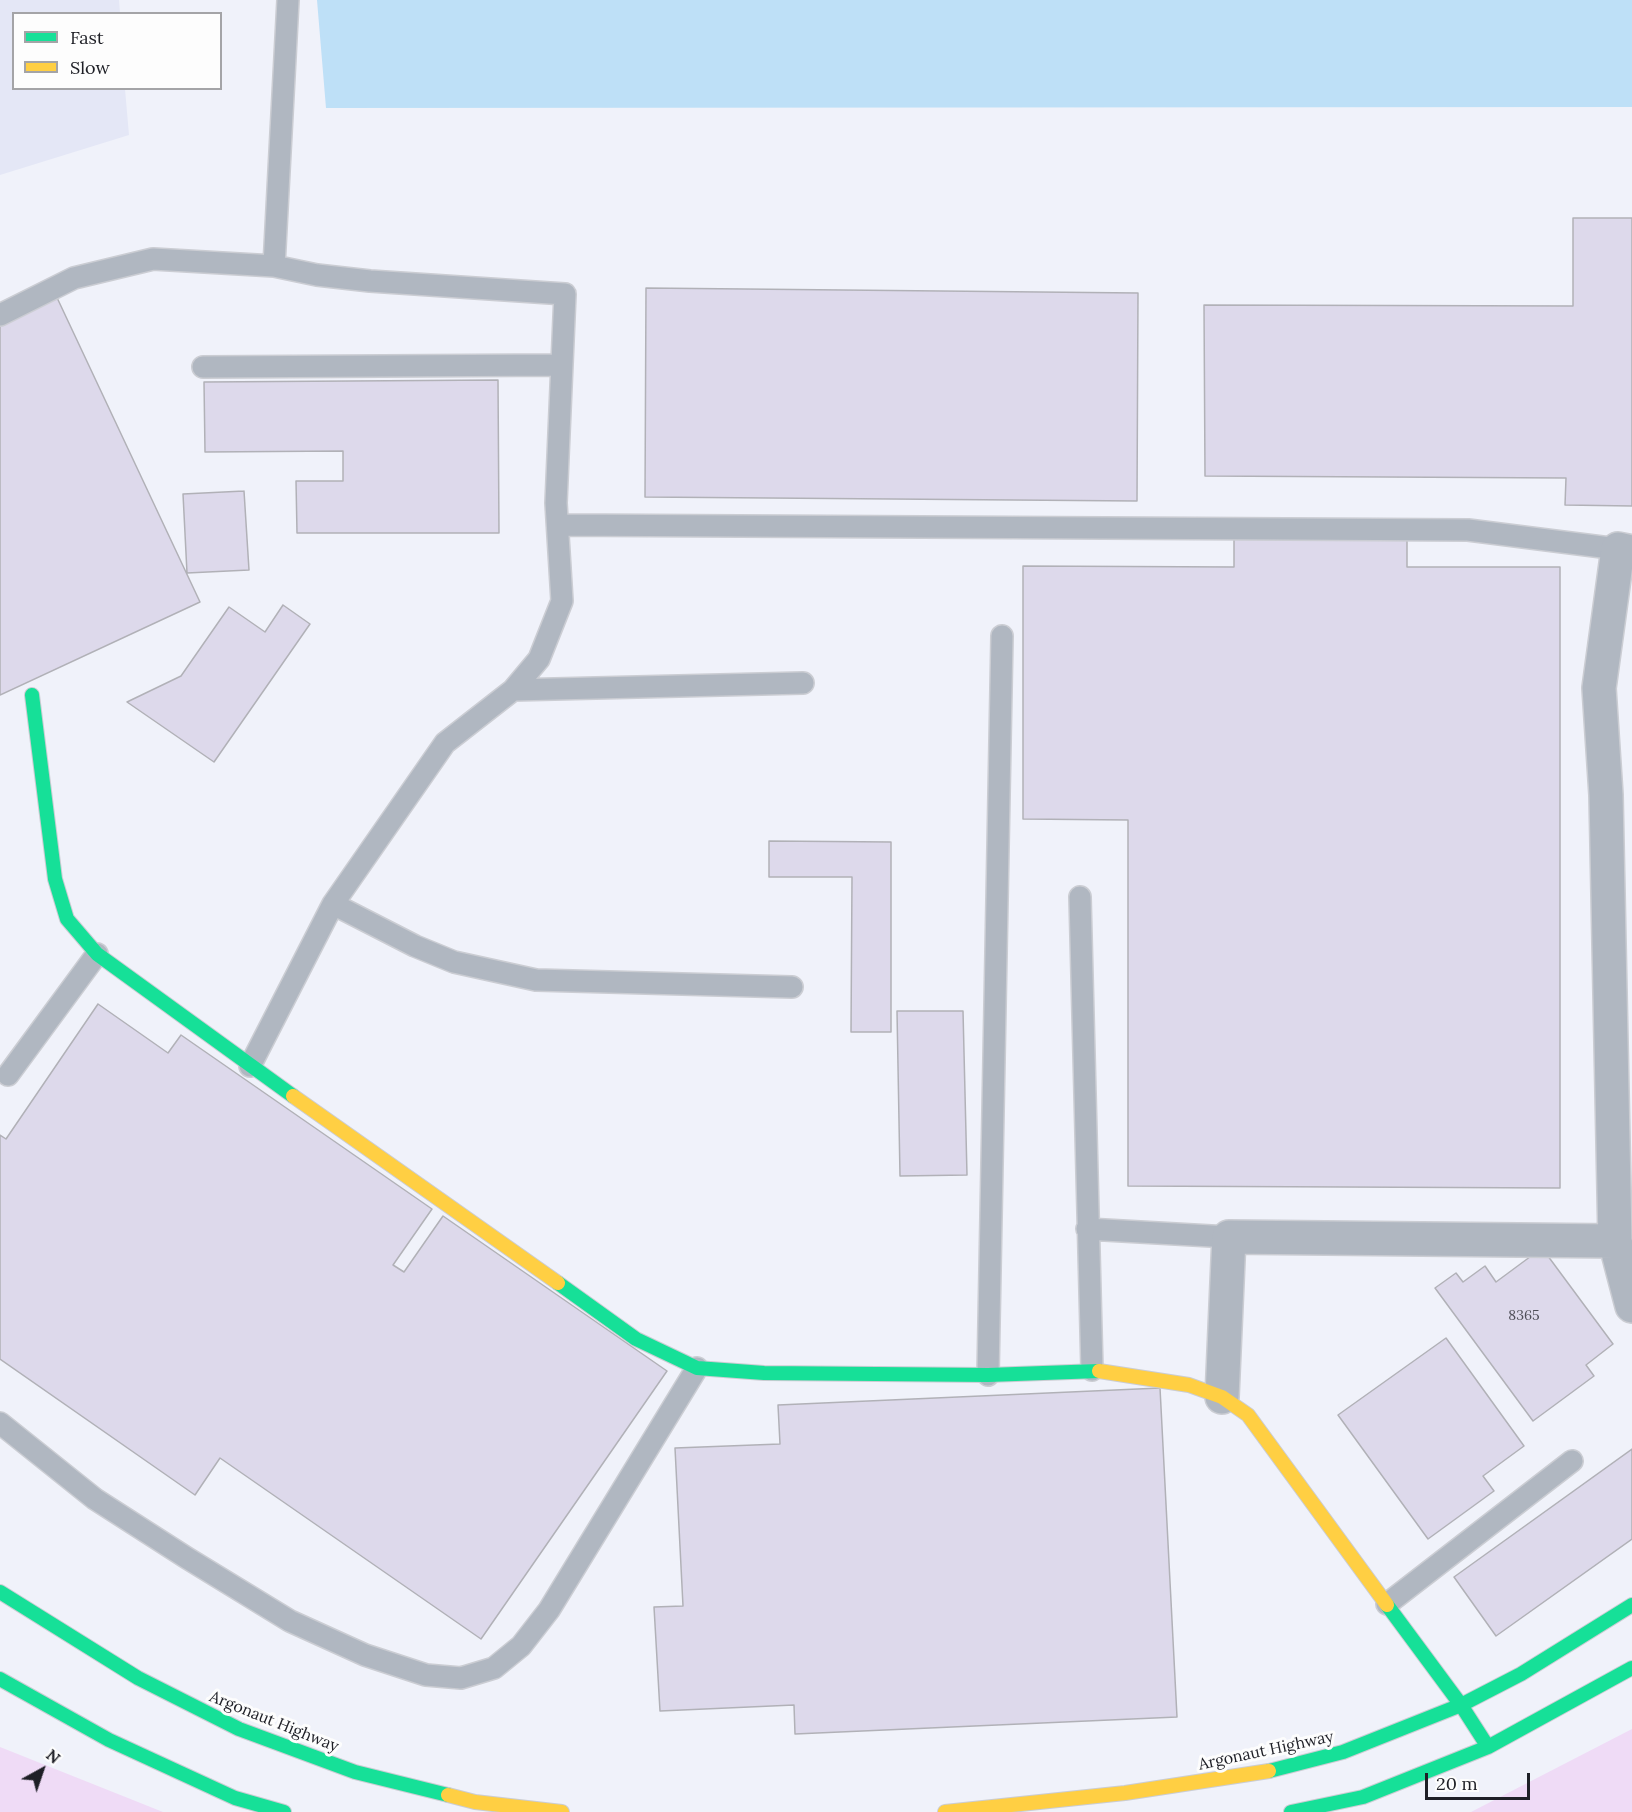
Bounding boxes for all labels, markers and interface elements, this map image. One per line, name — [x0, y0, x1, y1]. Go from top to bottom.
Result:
legend — [12, 12, 222, 90]
text: Fast — [70, 26, 104, 49]
text: Slow — [70, 56, 110, 79]
house number: 8365 — [1508, 1308, 1540, 1324]
street label: Argonaut Highway — [207, 1687, 341, 1757]
street label: Argonaut Highway — [1197, 1727, 1335, 1775]
north arrow — [12, 1740, 72, 1800]
text: N — [42, 1745, 65, 1768]
scale bar — [1428, 1761, 1533, 1799]
text: 20 m — [1436, 1772, 1478, 1795]

